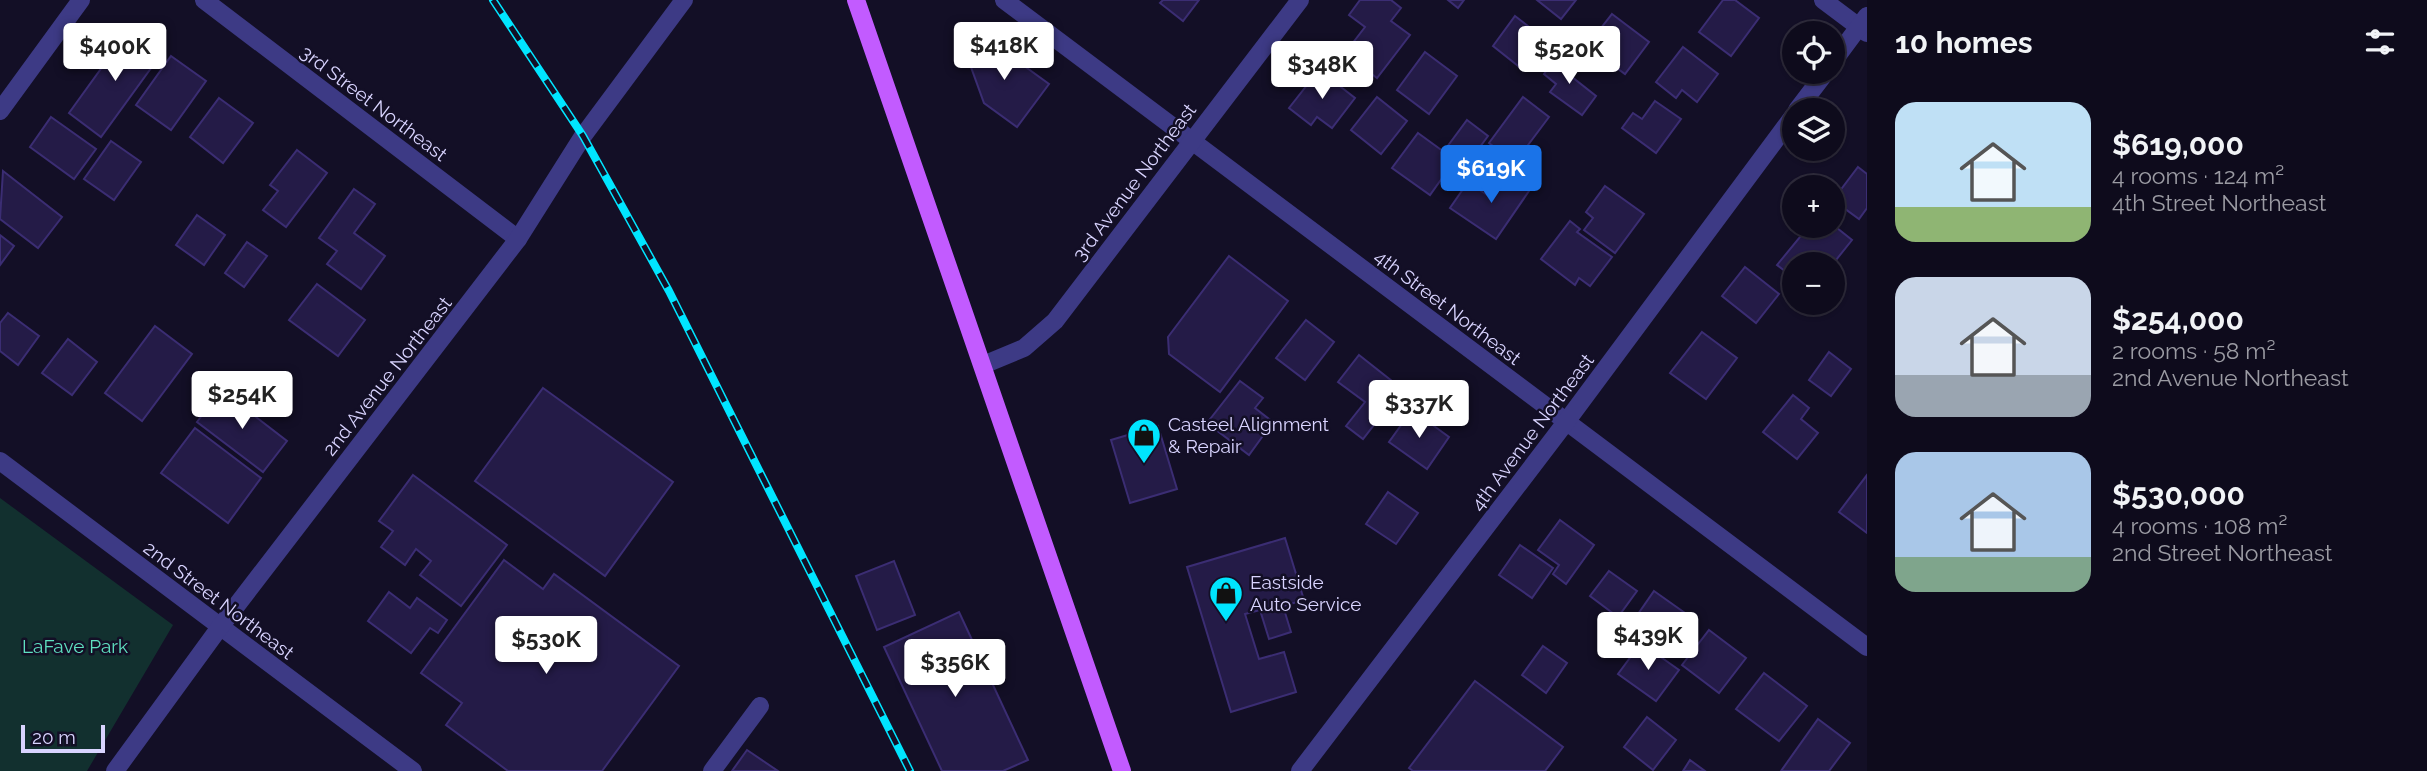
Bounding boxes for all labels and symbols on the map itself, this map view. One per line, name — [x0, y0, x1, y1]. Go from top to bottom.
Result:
pin: $418K — [955, 22, 1053, 82]
pin: $400K — [66, 24, 164, 83]
pin: $520K — [1520, 27, 1618, 86]
street label: 3rd Street Northeast — [296, 41, 452, 166]
pin: $348K — [1273, 42, 1371, 101]
street label: 3rd Avenue Northeast — [1068, 99, 1201, 265]
pin: $619K — [1442, 146, 1540, 205]
street label: 4th Street Northeast — [1371, 245, 1526, 369]
street label: 2nd Avenue Northeast — [318, 292, 456, 460]
street label: 4th Avenue Northeast — [1466, 349, 1599, 515]
pin: $254K — [193, 372, 291, 431]
pin: $337K — [1370, 380, 1468, 440]
place label: Casteel Alignment & Repair — [1168, 413, 1329, 457]
shop icon: Casteel Alignment & Repair — [1125, 416, 1163, 465]
street label: 2nd Street Northeast — [140, 536, 299, 664]
place label: Eastside Auto Service — [1250, 571, 1361, 615]
shop icon: Eastside Auto Service — [1207, 574, 1245, 623]
pin: $439K — [1599, 612, 1697, 672]
pin: $530K — [497, 616, 595, 676]
park label: LaFave Park — [22, 635, 128, 657]
pin: $356K — [906, 640, 1004, 699]
scale bar — [21, 722, 105, 754]

